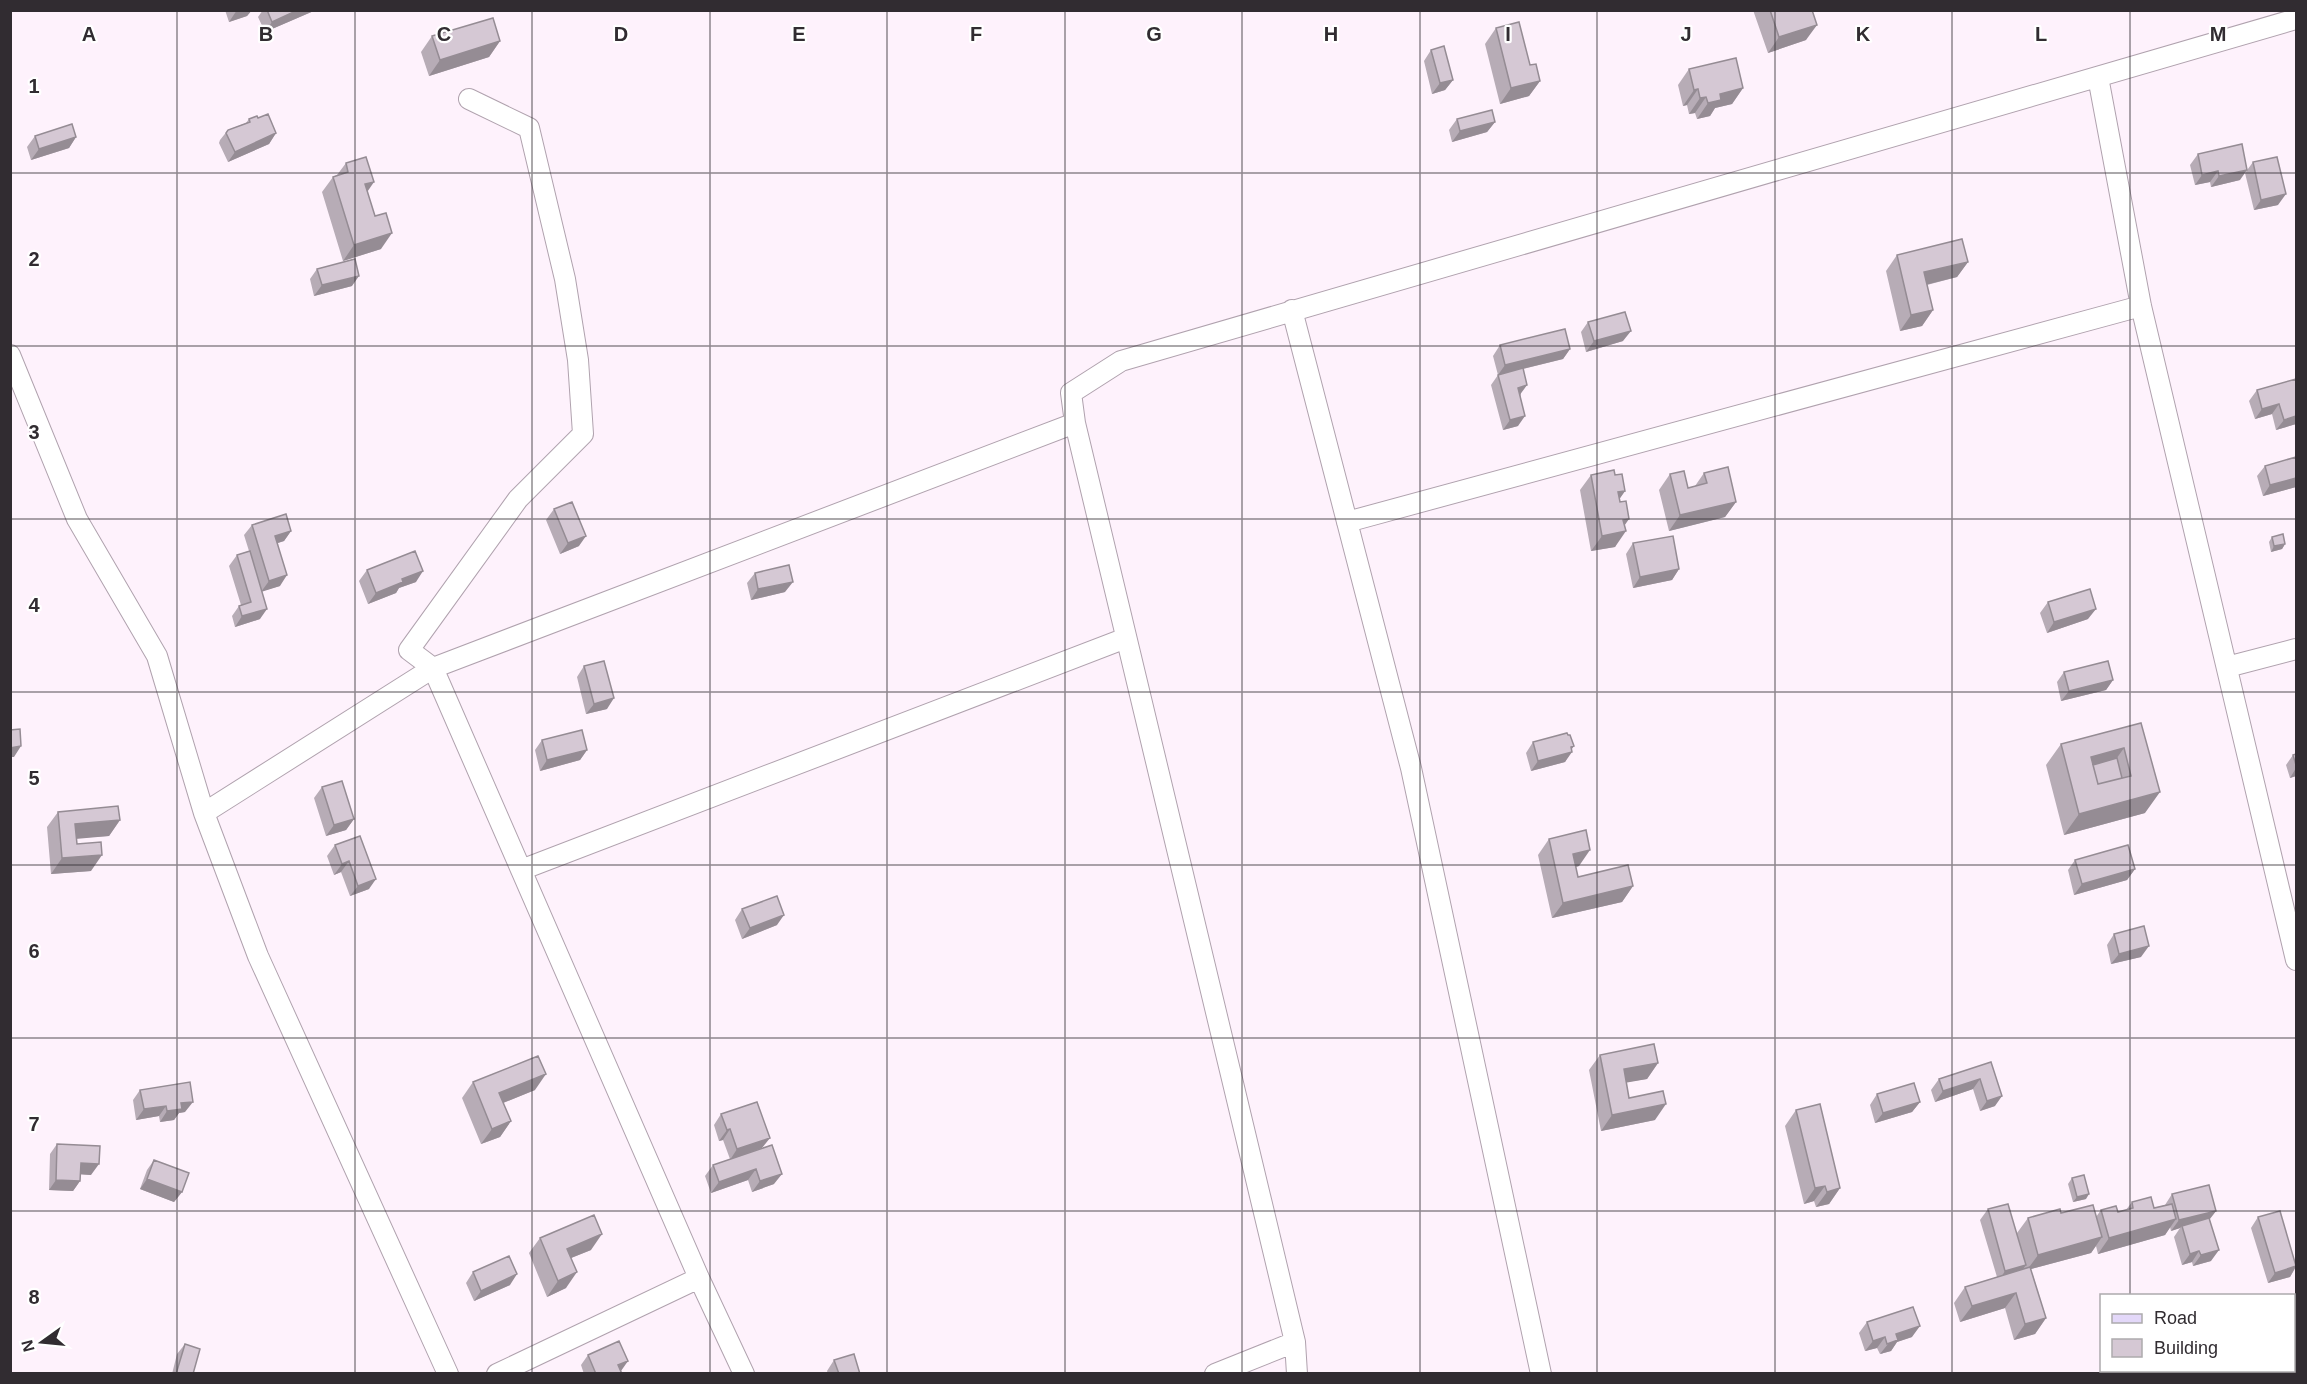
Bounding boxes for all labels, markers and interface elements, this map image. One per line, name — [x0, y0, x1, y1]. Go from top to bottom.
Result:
text: A — [82, 23, 96, 45]
text: B — [259, 23, 273, 45]
text: C — [437, 23, 451, 45]
text: D — [614, 23, 628, 45]
text: E — [792, 23, 806, 45]
text: F — [970, 23, 982, 45]
text: G — [1146, 23, 1162, 45]
text: H — [1324, 23, 1338, 45]
text: I — [1505, 23, 1511, 45]
text: J — [1680, 23, 1692, 45]
text: K — [1856, 23, 1871, 45]
text: L — [2035, 23, 2047, 45]
text: M — [2210, 23, 2226, 45]
text: 1 — [28, 75, 40, 97]
text: 2 — [28, 248, 40, 270]
text: 3 — [28, 421, 40, 443]
text: 4 — [28, 594, 40, 616]
text: 5 — [28, 767, 40, 789]
text: 6 — [28, 940, 40, 962]
text: 7 — [28, 1113, 40, 1135]
text: 8 — [28, 1286, 40, 1308]
legend — [2100, 1294, 2295, 1372]
text: Road — [2154, 1308, 2197, 1328]
north arrow — [12, 1312, 72, 1372]
text: N — [18, 1338, 38, 1354]
text: Building — [2154, 1338, 2218, 1358]

